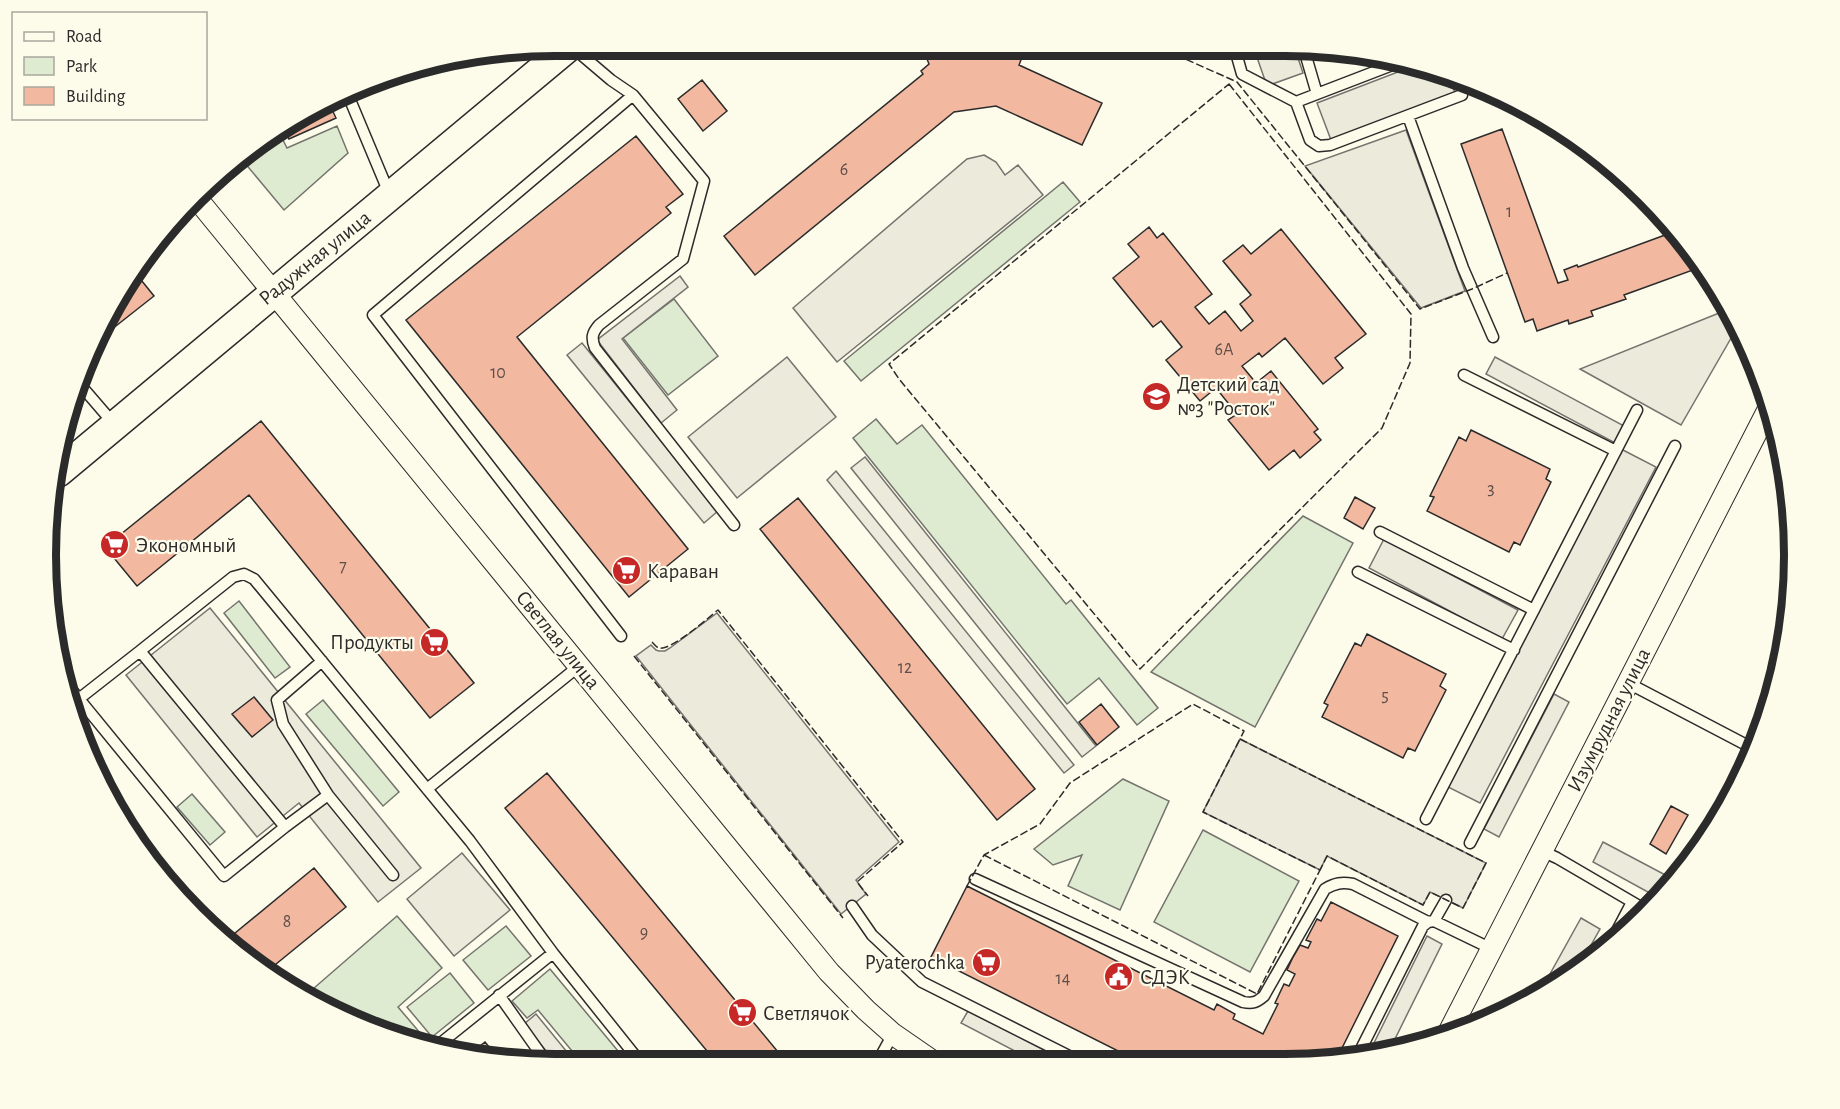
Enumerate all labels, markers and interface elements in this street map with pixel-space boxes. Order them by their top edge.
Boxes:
legend [12,12,207,120]
text: Road [66,28,102,46]
text: Park [66,58,98,76]
text: Building [66,88,126,106]
house number: 6 [840,161,848,179]
house number: 1 [1506,203,1512,221]
street label: Радужная улица [255,206,375,309]
house number: 6А [1214,341,1234,359]
house number: 10 [490,364,506,382]
place label: Детский сад №3 "Росток" [1177,374,1280,419]
school or university icon: Детский сад №3 "Росток" [1140,380,1172,412]
house number: 3 [1487,480,1495,498]
supermarket icon: Экономный [99,529,131,561]
place label: Экономный [136,535,236,556]
supermarket icon: Караван [610,555,642,587]
house number: 7 [339,558,347,576]
place label: Караван [647,561,719,582]
street label: Светлая улица [512,587,604,694]
supermarket icon: Продукты [419,626,451,658]
place label: Продукты [330,632,414,653]
street label: Изумрудная улица [1564,644,1654,795]
house number: 12 [898,659,912,677]
house number: 5 [1381,687,1389,705]
house number: 8 [283,913,291,931]
house number: 9 [640,924,648,942]
supermarket icon: Pyaterochka [970,946,1002,978]
place label: Pyaterochka [865,952,965,973]
public building icon: СДЭК [1103,961,1135,993]
place label: СДЭК [1140,967,1190,988]
house number: 14 [1056,970,1071,988]
supermarket icon: Светлячок [726,997,758,1029]
place label: Светлячок [763,1003,850,1024]

